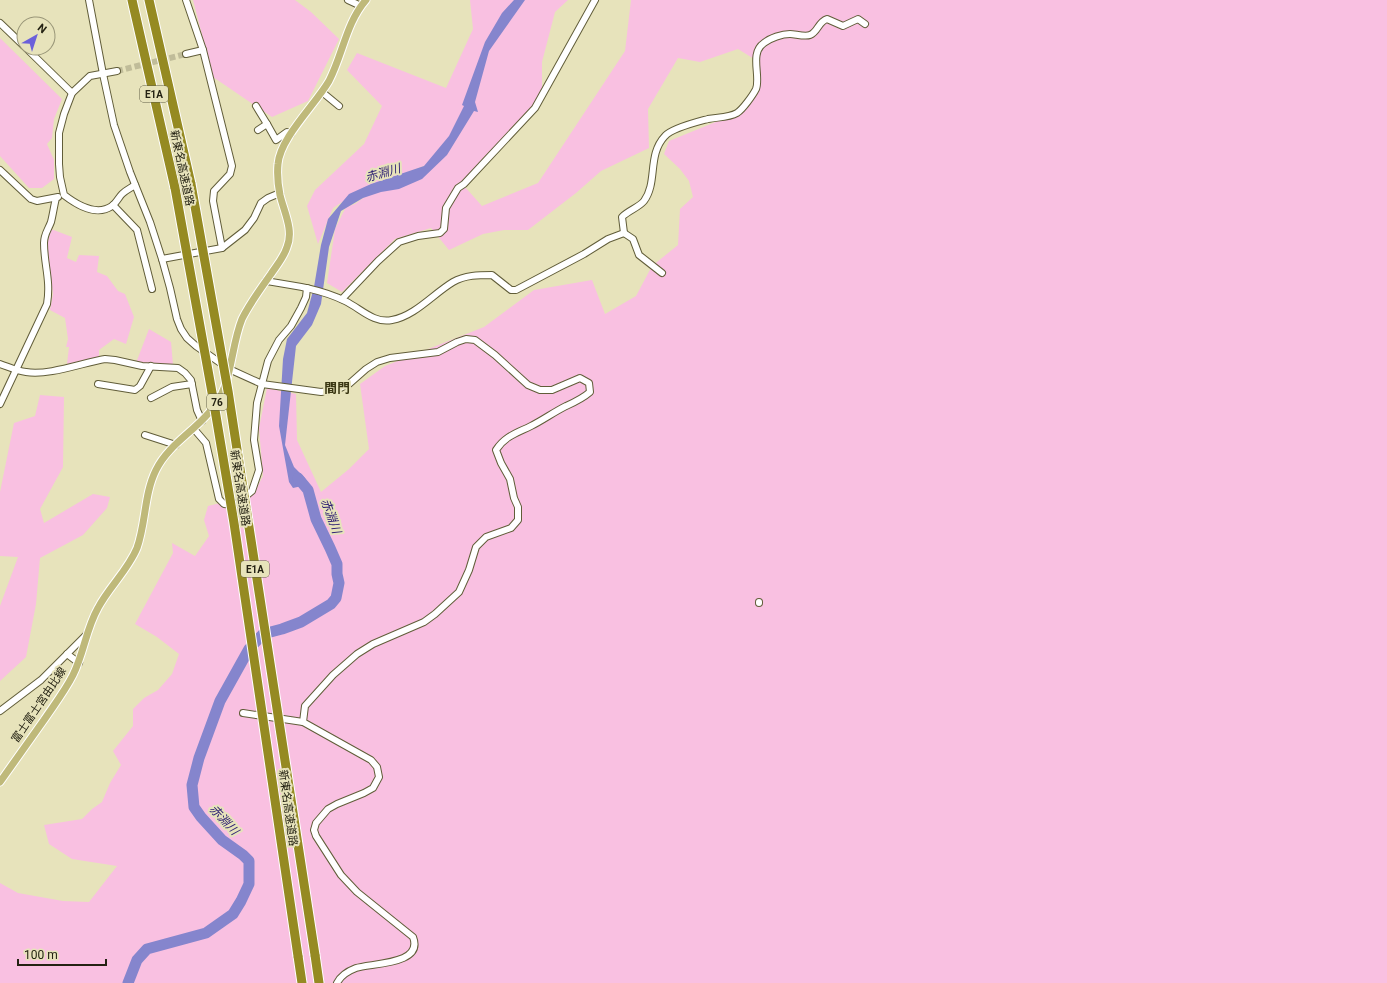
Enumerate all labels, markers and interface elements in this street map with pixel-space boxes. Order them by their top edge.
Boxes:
north arrow [16,16,56,56]
text: N [35,21,49,36]
road number: E1A [140,86,168,102]
street label: 新東名高速道路 [168,129,196,207]
water label: 赤淵川 [364,161,404,185]
district label: 間門 [324,381,350,396]
road number: 76 [207,394,227,410]
street label: 新東名高速道路 [228,449,252,527]
water label: 赤淵川 [318,497,344,537]
road number: E1A [241,561,269,577]
street label: 富士富士宮由比線 [9,665,69,745]
street label: 新東名高速道路 [276,769,300,847]
water label: 赤淵川 [207,802,243,839]
scale bar [18,941,106,967]
text: 100 m [24,948,58,962]

